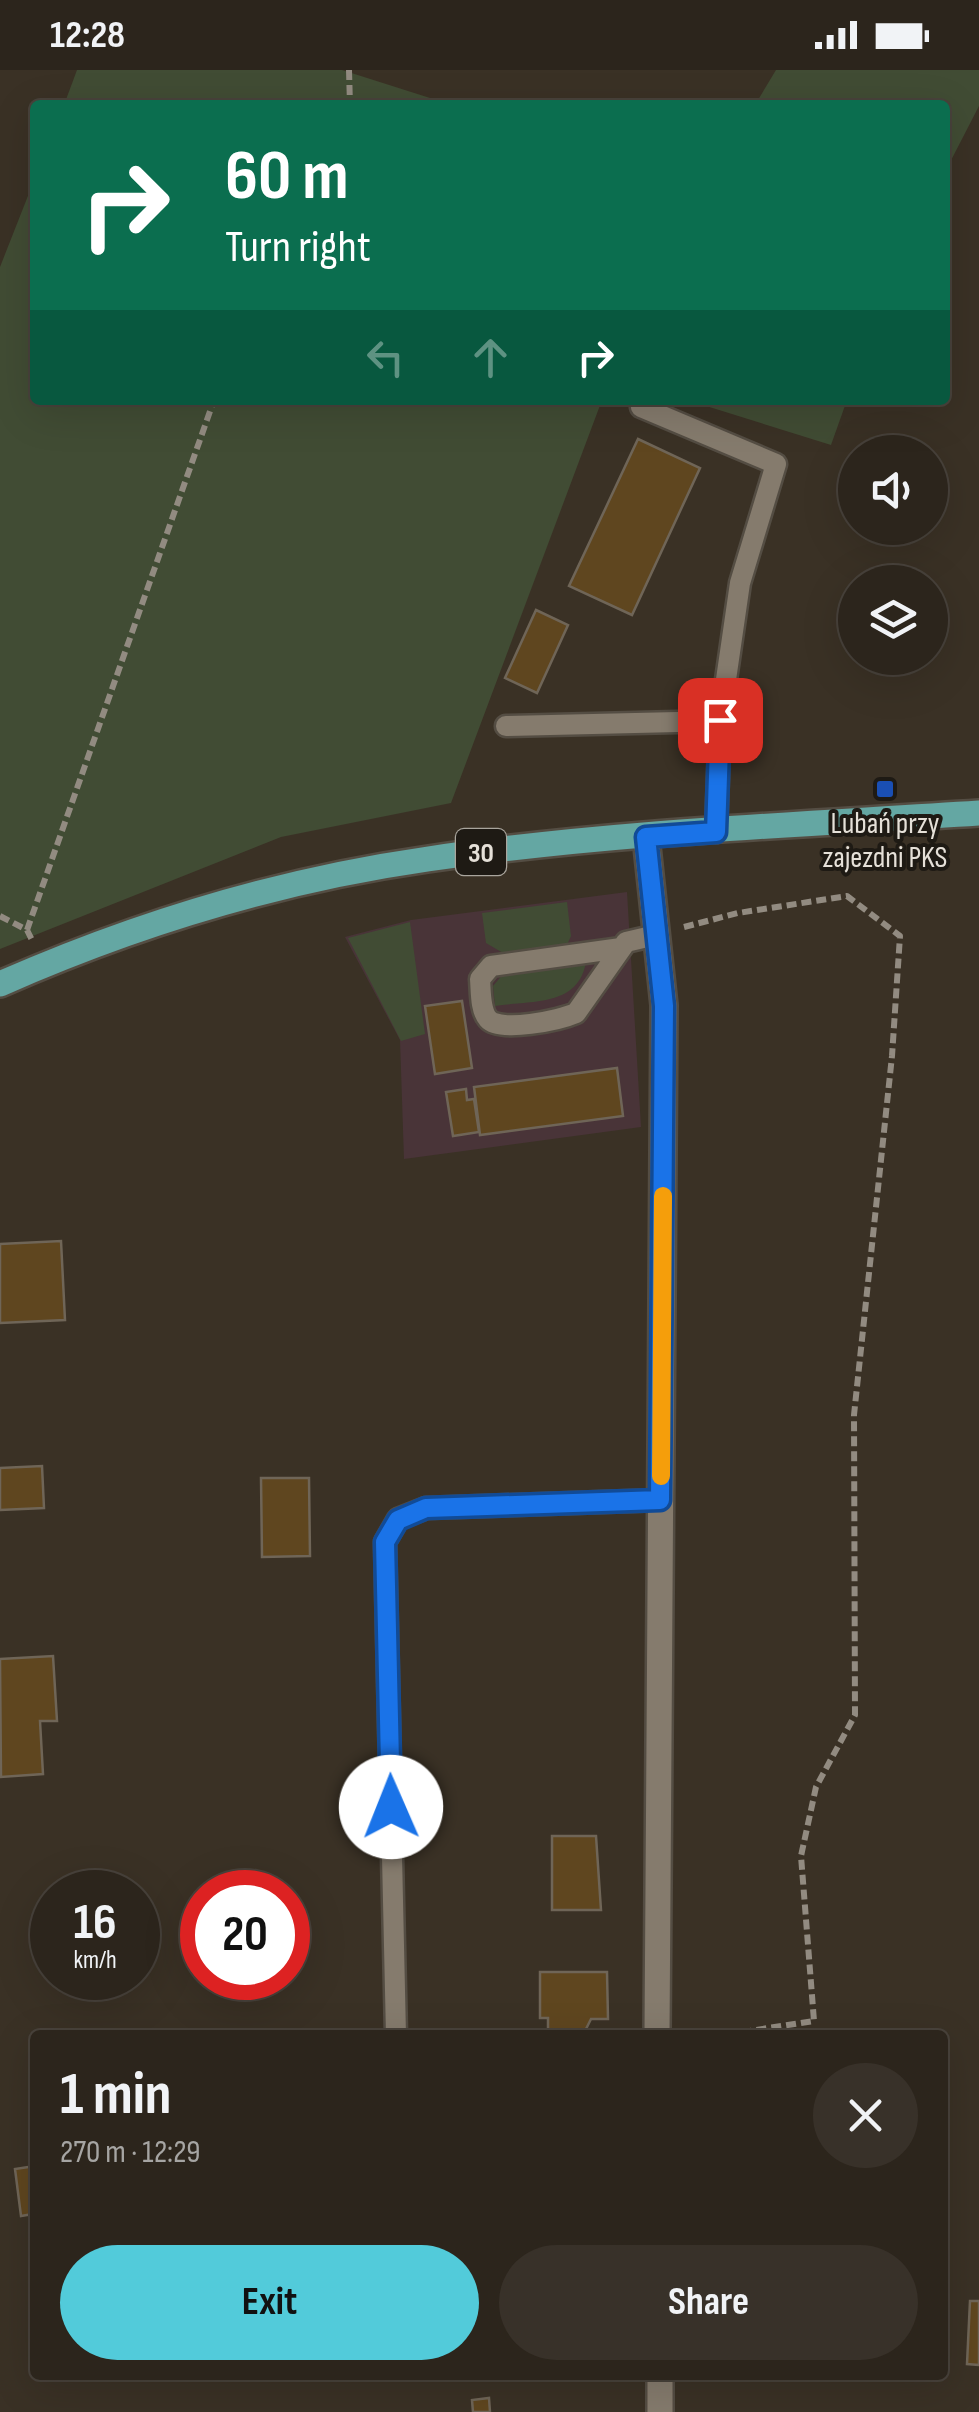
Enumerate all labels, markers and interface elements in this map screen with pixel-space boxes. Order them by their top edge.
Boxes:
text: 12:28 [50,13,125,58]
text: 60 m [225,135,349,219]
icon: right [60,140,190,270]
text: Turn right [225,220,371,275]
icon: left [358,330,413,385]
icon: ahead [463,330,518,385]
icon: right [568,330,623,385]
map controls [838,435,948,675]
button: sound [838,435,948,545]
button: layers [838,565,948,675]
pin [678,678,763,763]
icon: arrive [693,693,748,748]
marker: Lubań przy zajezdni PKS [874,778,896,800]
place label: Lubań przy zajezdni PKS [823,806,947,876]
road number: 30 [456,829,506,875]
position arrow [339,1755,443,1859]
speed limit sign: 20 [180,1870,310,2000]
text: 16 [73,1893,117,1953]
text: km/h [73,1945,117,1976]
text: 1 min [60,2059,172,2131]
button: close [813,2063,918,2168]
text: 270 m · 12:29 [60,2133,201,2172]
button: Exit [60,2245,479,2360]
button: Share [499,2245,918,2360]

